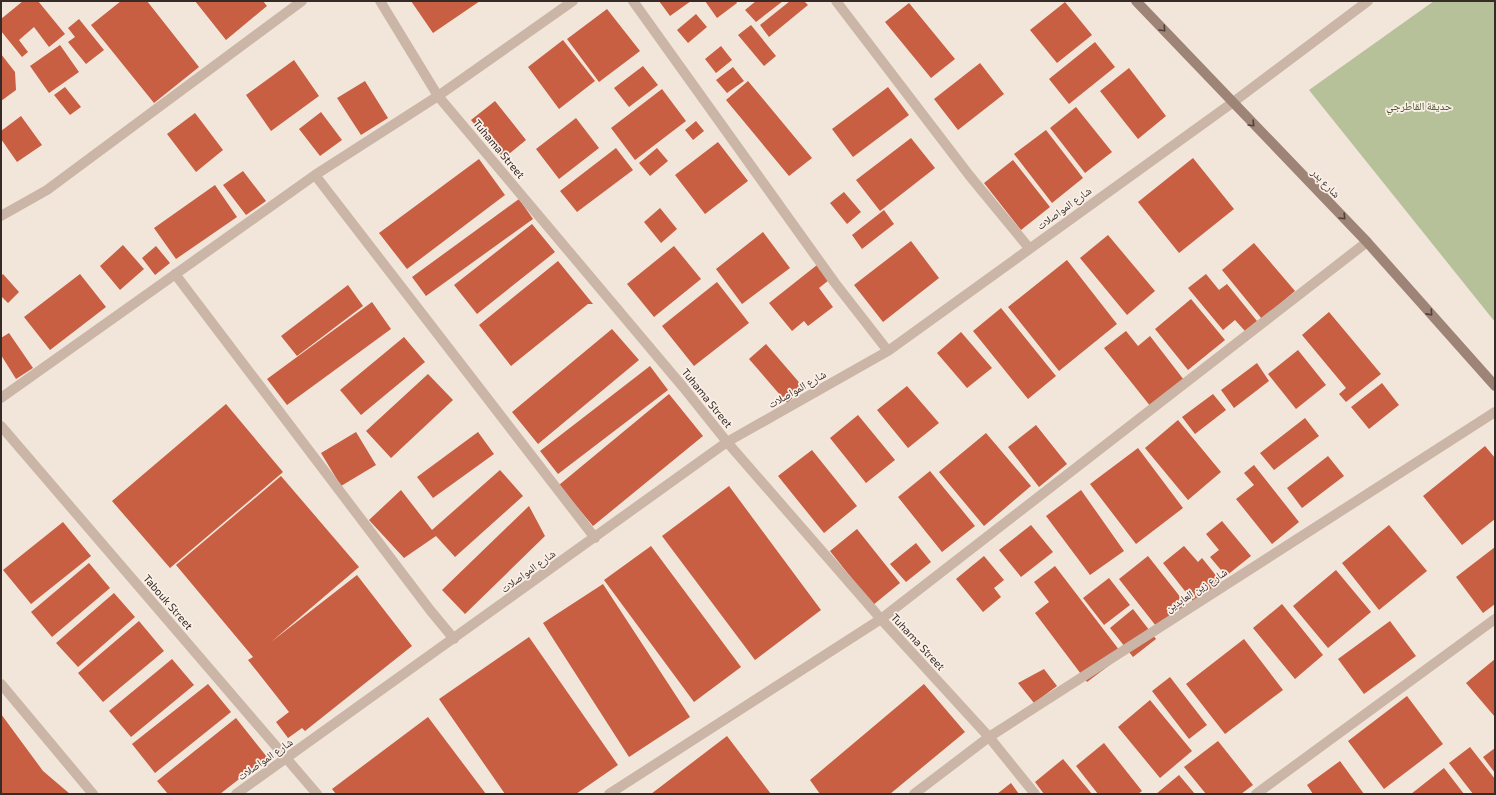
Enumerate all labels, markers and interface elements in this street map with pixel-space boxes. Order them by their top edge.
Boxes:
one-way arrow [1158,25,1165,32]
park label: حديقة القاطرجي [1386,99,1452,115]
street label: Tuhama Street [471,117,528,181]
one-way arrow [1247,119,1255,127]
street label: شارع بدر [1308,165,1343,201]
street label: شارع المواصلات [1034,183,1094,233]
one-way arrow [1338,212,1345,220]
one-way arrow [1425,309,1432,316]
street label: Tuhama Street [679,365,735,430]
street label: شارع المواصلات [766,367,828,411]
street label: شارع المواصلات [498,546,558,596]
street label: شارع زين العابدين [1162,565,1230,615]
street label: Tabouk Street [141,571,196,632]
street label: Tuhama Street [889,611,948,673]
street label: شارع المواصلات [235,735,295,783]

